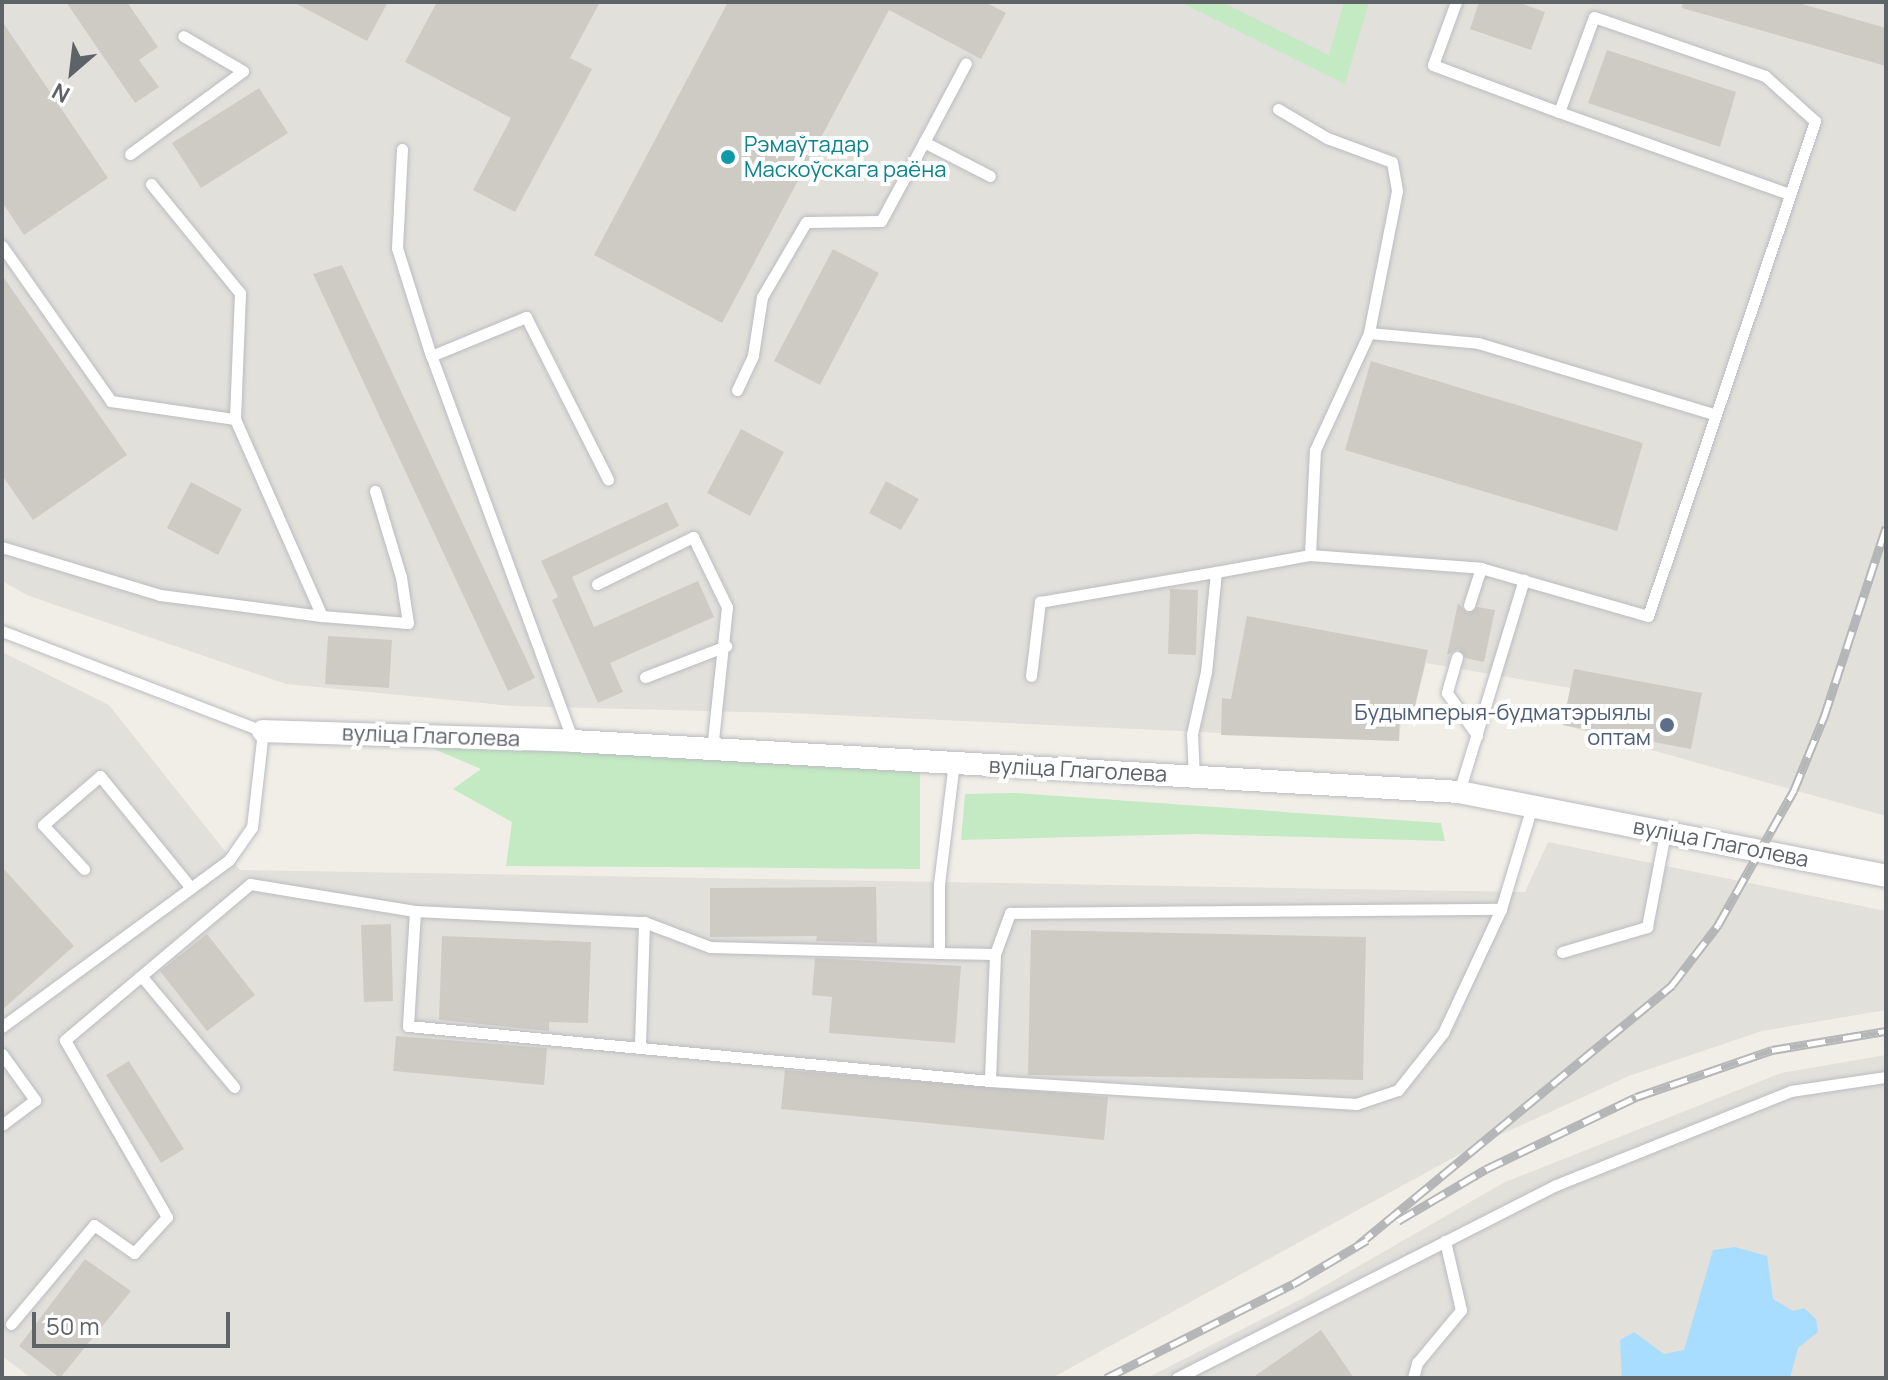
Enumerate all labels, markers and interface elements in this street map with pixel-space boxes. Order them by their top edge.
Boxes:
north arrow [32,32,112,112]
text: N [47,76,75,110]
place label: Рэмаўтадар Маскоўскага раёна [744,131,946,182]
marker: Рэмаўтадар Маскоўскага раёна [719,148,737,166]
place label: Будымперыя-будматэрыялы оптам [1354,699,1651,750]
marker: Будымперыя-будматэрыялы оптам [1658,716,1676,734]
street label: вуліца Глаголева [341,720,521,752]
street label: вуліца Глаголева [988,752,1168,788]
street label: вуліца Глаголева [1631,813,1811,873]
scale bar [36,1296,234,1346]
text: 50 m [46,1309,100,1342]

